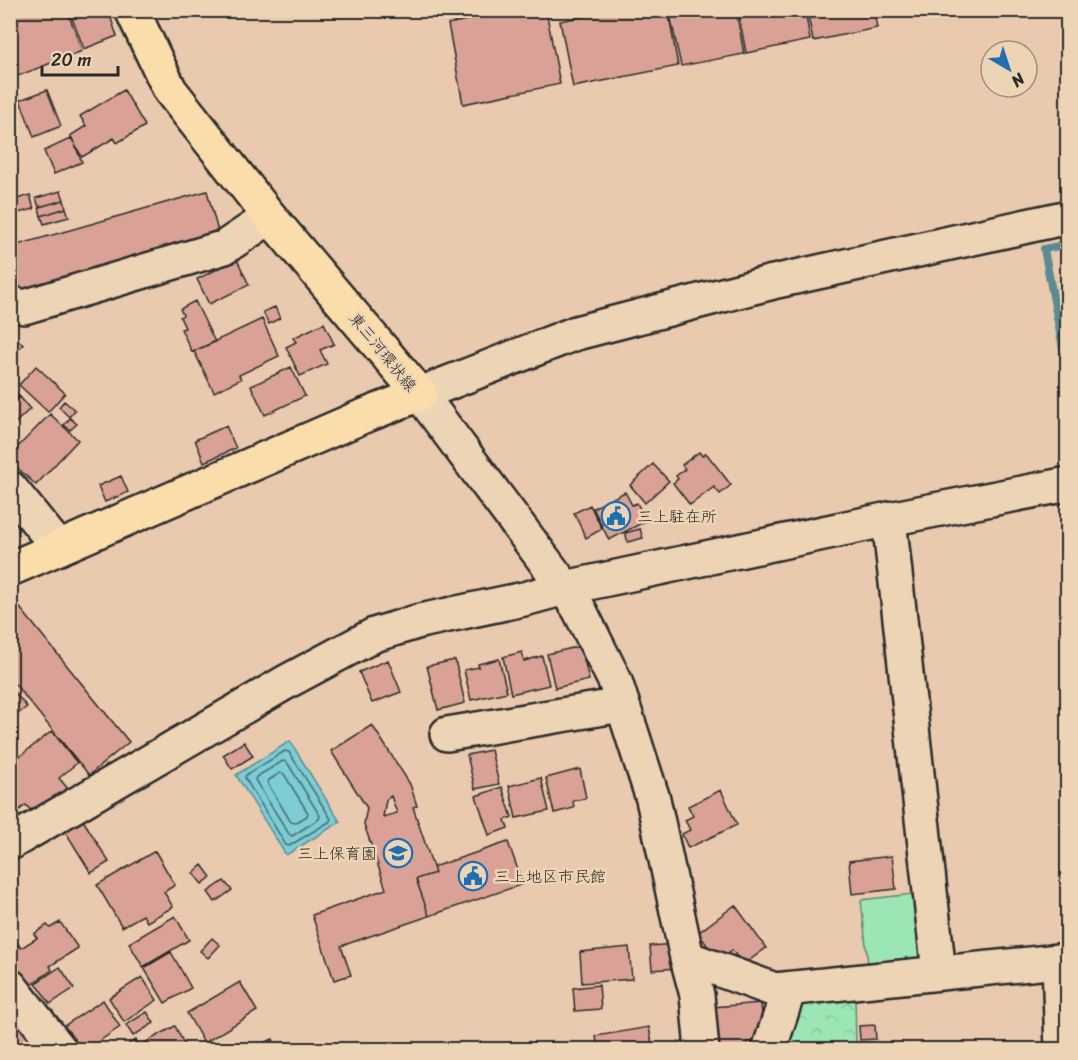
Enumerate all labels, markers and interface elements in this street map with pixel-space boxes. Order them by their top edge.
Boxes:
scale bar [42,39,118,77]
north arrow [979,39,1039,99]
text: 20 m [51,44,91,76]
text: N [1004,65,1032,96]
street label: 東三河環状線 [342,306,424,398]
public building icon: 三上駐在所 [600,500,632,532]
place label: 三上駐在所 [637,502,717,531]
school or university icon: 三上保育園 [382,837,414,869]
place label: 三上保育園 [297,839,377,868]
public building icon: 三上地区市民館 [457,860,489,892]
place label: 三上地区市民館 [494,862,606,891]

